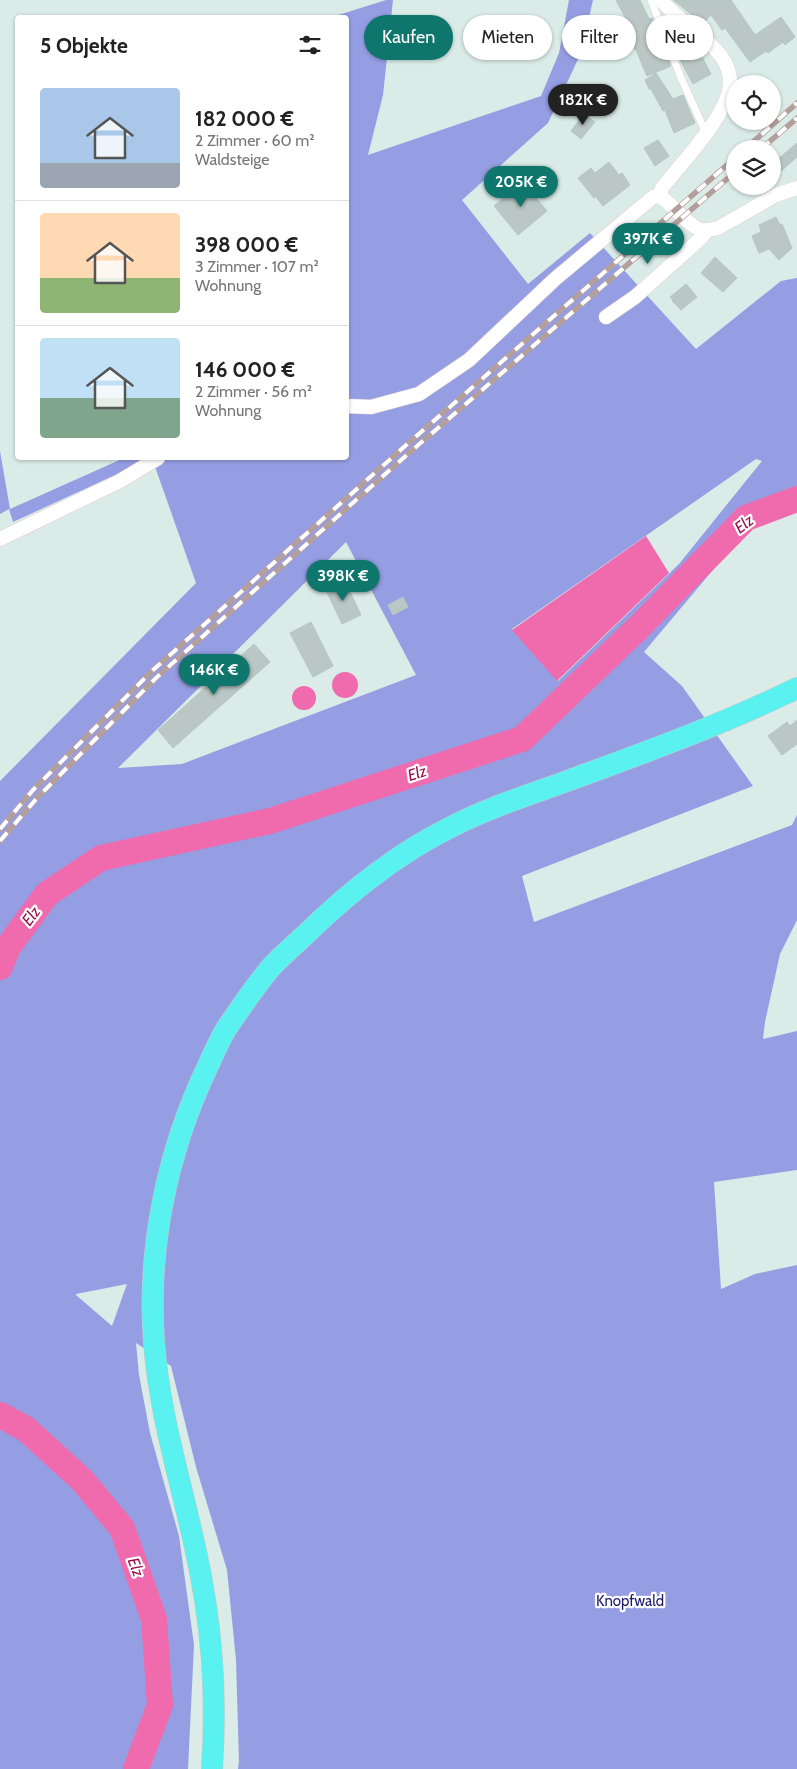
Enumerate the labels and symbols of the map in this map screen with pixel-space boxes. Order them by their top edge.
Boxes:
pin: 182K € [542,84,624,126]
pin: 205K € [480,166,562,208]
pin: 397K € [607,222,689,265]
water label: Elz [731,510,758,537]
pin: 398K € [302,560,384,602]
pin: 146K € [173,654,255,696]
water label: Elz [405,761,430,785]
water label: Elz [18,902,45,929]
water label: Elz [124,1555,149,1580]
park label: Knopfwald [596,1592,664,1610]

